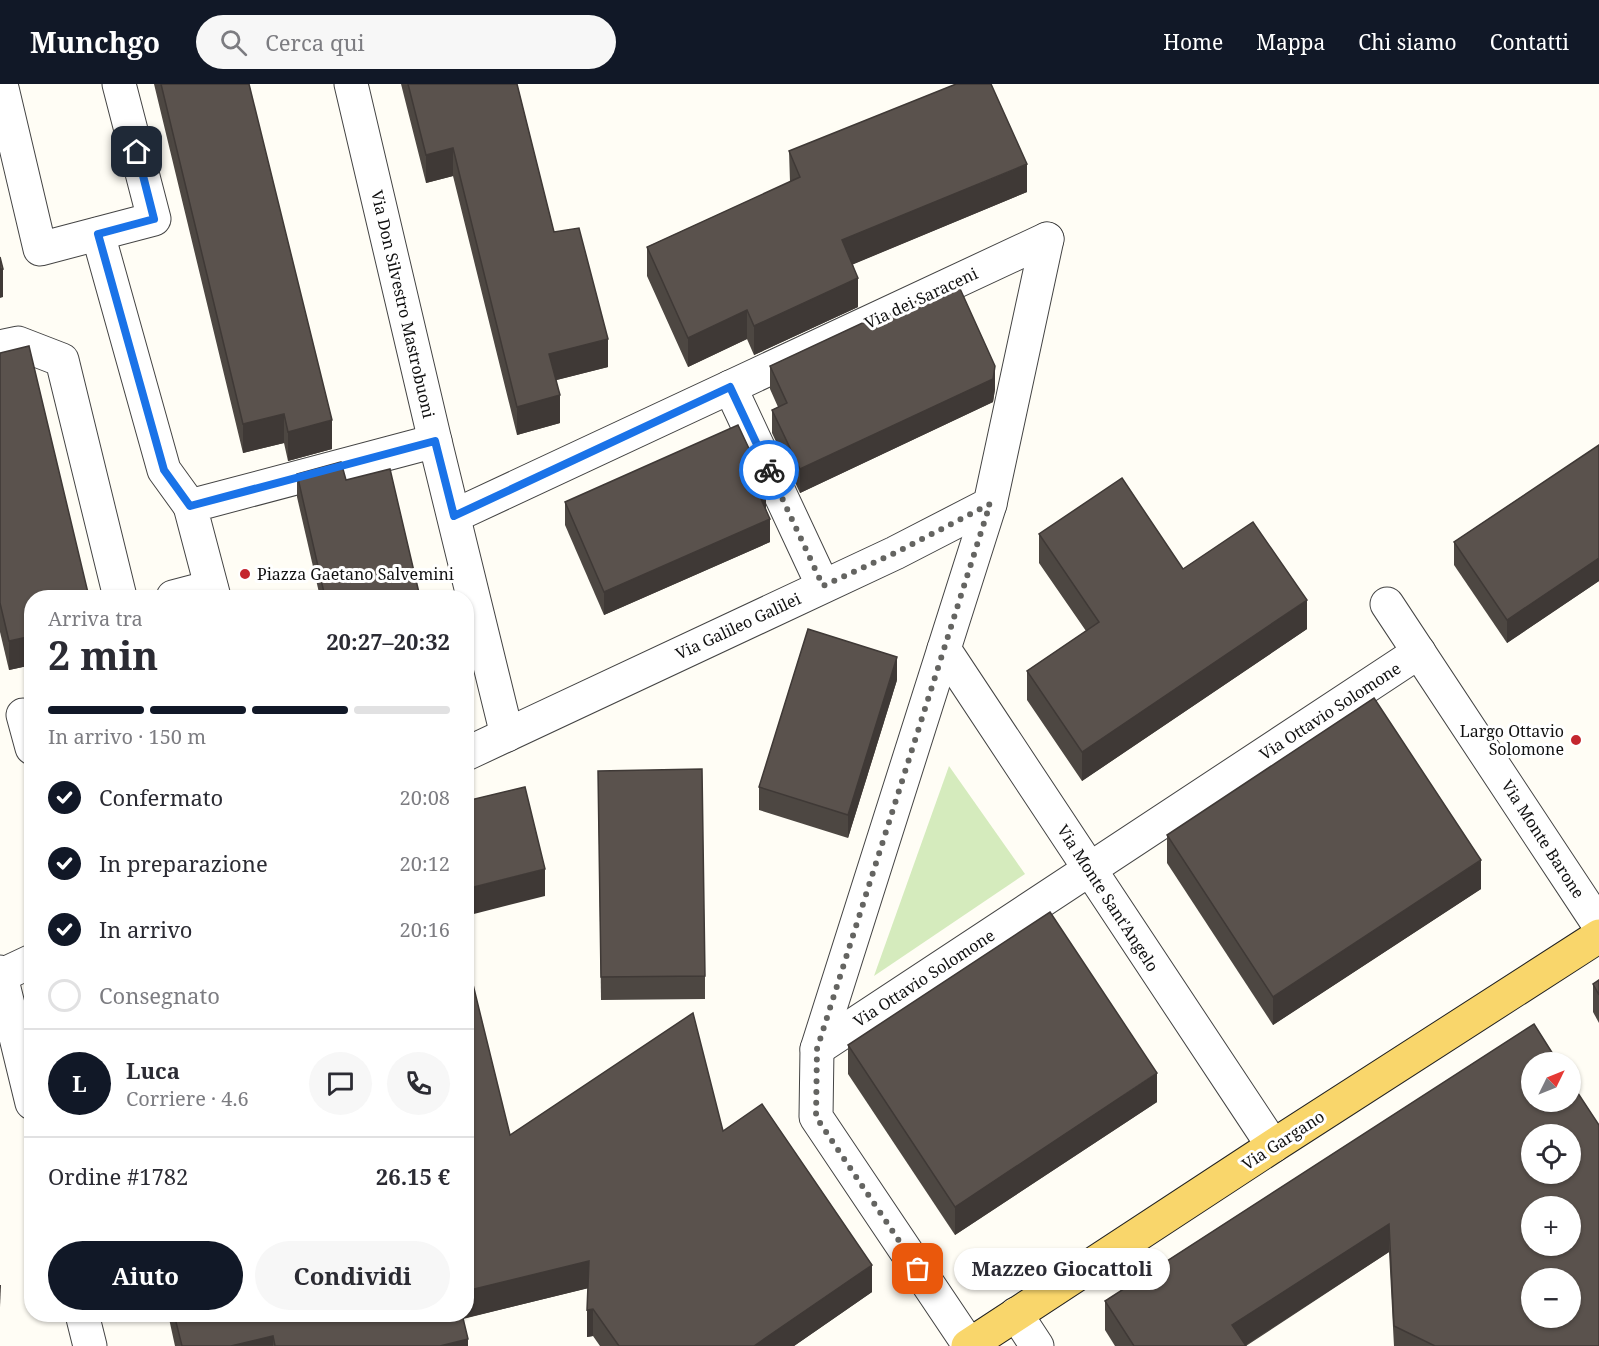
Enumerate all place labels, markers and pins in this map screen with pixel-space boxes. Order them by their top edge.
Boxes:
pin [111,126,162,177]
place label: Piazza Gaetano Salvemini [257,563,454,585]
marker: Piazza Gaetano Salvemini [238,567,252,581]
place label: Largo Ottavio Solomone [1460,720,1564,760]
marker: Largo Ottavio Solomone [1569,733,1583,747]
pin [892,1243,943,1294]
callout: Mazzeo Giocattoli [954,1248,1170,1290]

